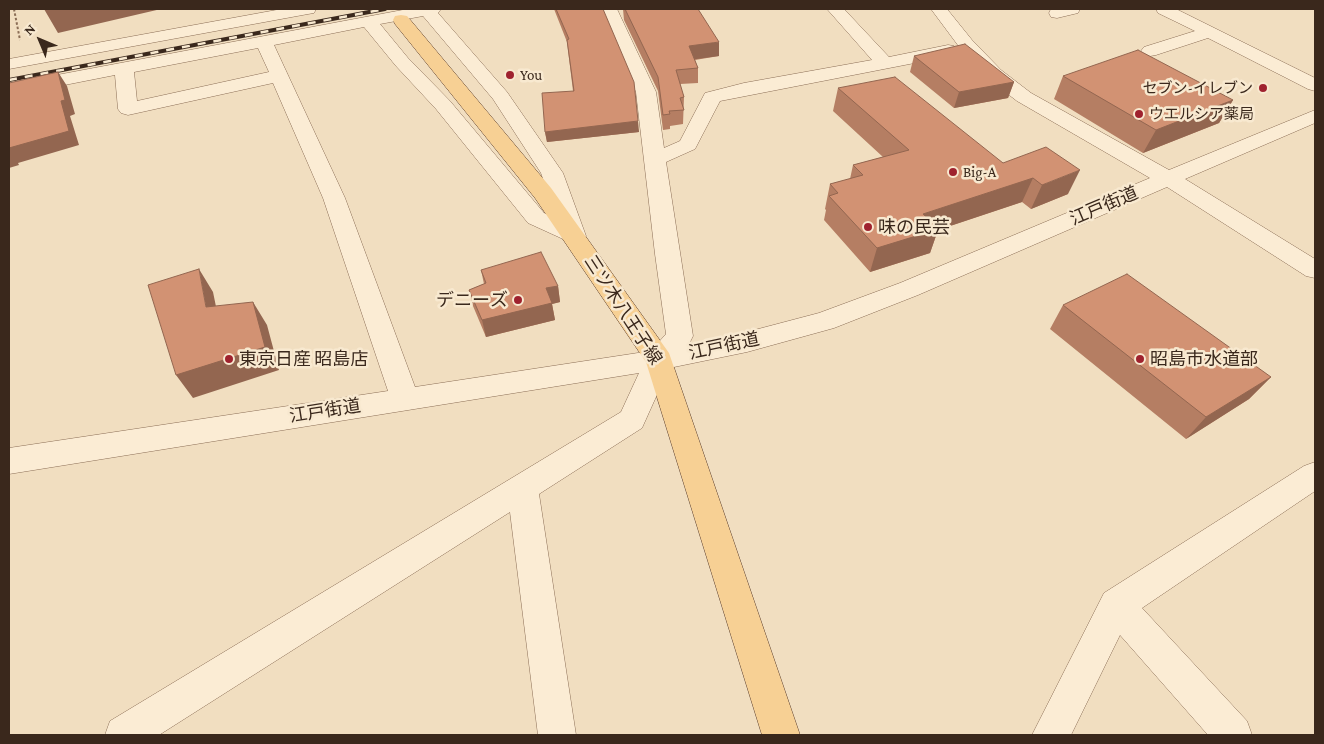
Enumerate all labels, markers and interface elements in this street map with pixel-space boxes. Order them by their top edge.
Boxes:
north arrow [15,15,65,65]
text: N [20,20,38,38]
place label: You [520,66,542,84]
marker: You [504,69,516,81]
place label: セブン-イレブン [1143,79,1253,97]
marker: セブン-イレブン [1257,82,1269,94]
place label: ウエルシア薬局 [1149,105,1254,123]
marker: ウエルシア薬局 [1133,108,1145,120]
place label: Big-A [963,163,996,181]
marker: Big-A [947,166,959,178]
street label: 江戸街道 [1067,182,1141,230]
place label: 味の民芸 [878,216,950,238]
marker: 味の民芸 [862,221,874,233]
street label: 三ツ木八王子線 [580,251,666,369]
place label: デニーズ [436,289,508,311]
marker: デニーズ [512,294,524,306]
street label: 江戸街道 [687,328,761,364]
place label: 東京日産 昭島店 [239,348,368,370]
place label: 昭島市水道部 [1150,348,1258,370]
marker: 東京日産 昭島店 [223,353,235,365]
marker: 昭島市水道部 [1134,353,1146,365]
street label: 江戸街道 [288,395,362,427]

